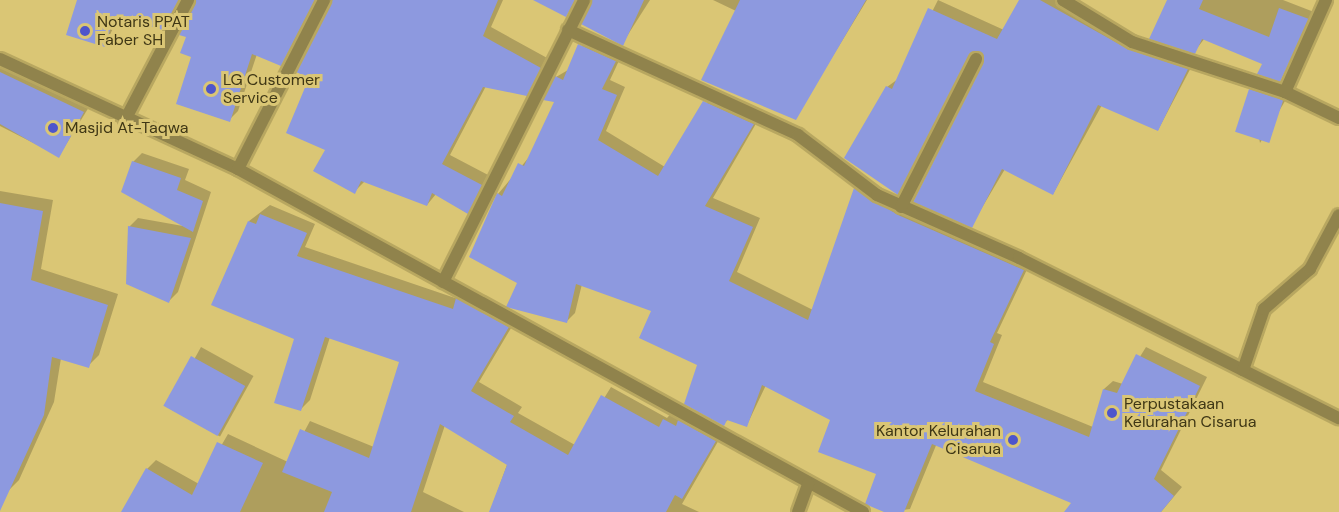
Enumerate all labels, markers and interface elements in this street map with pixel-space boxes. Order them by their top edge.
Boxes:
place label: Notaris PPAT Faber SH [97,12,190,50]
marker: Notaris PPAT Faber SH [78,24,92,38]
place label: LG Customer Service [223,70,320,108]
marker: LG Customer Service [204,82,218,96]
place label: Masjid At-Taqwa [65,118,188,138]
marker: Masjid At-Taqwa [46,121,60,135]
place label: Perpustakaan Kelurahan Cisarua [1124,394,1256,432]
marker: Perpustakaan Kelurahan Cisarua [1105,406,1119,420]
place label: Kantor Kelurahan Cisarua [876,421,1001,459]
marker: Kantor Kelurahan Cisarua [1006,433,1020,447]

